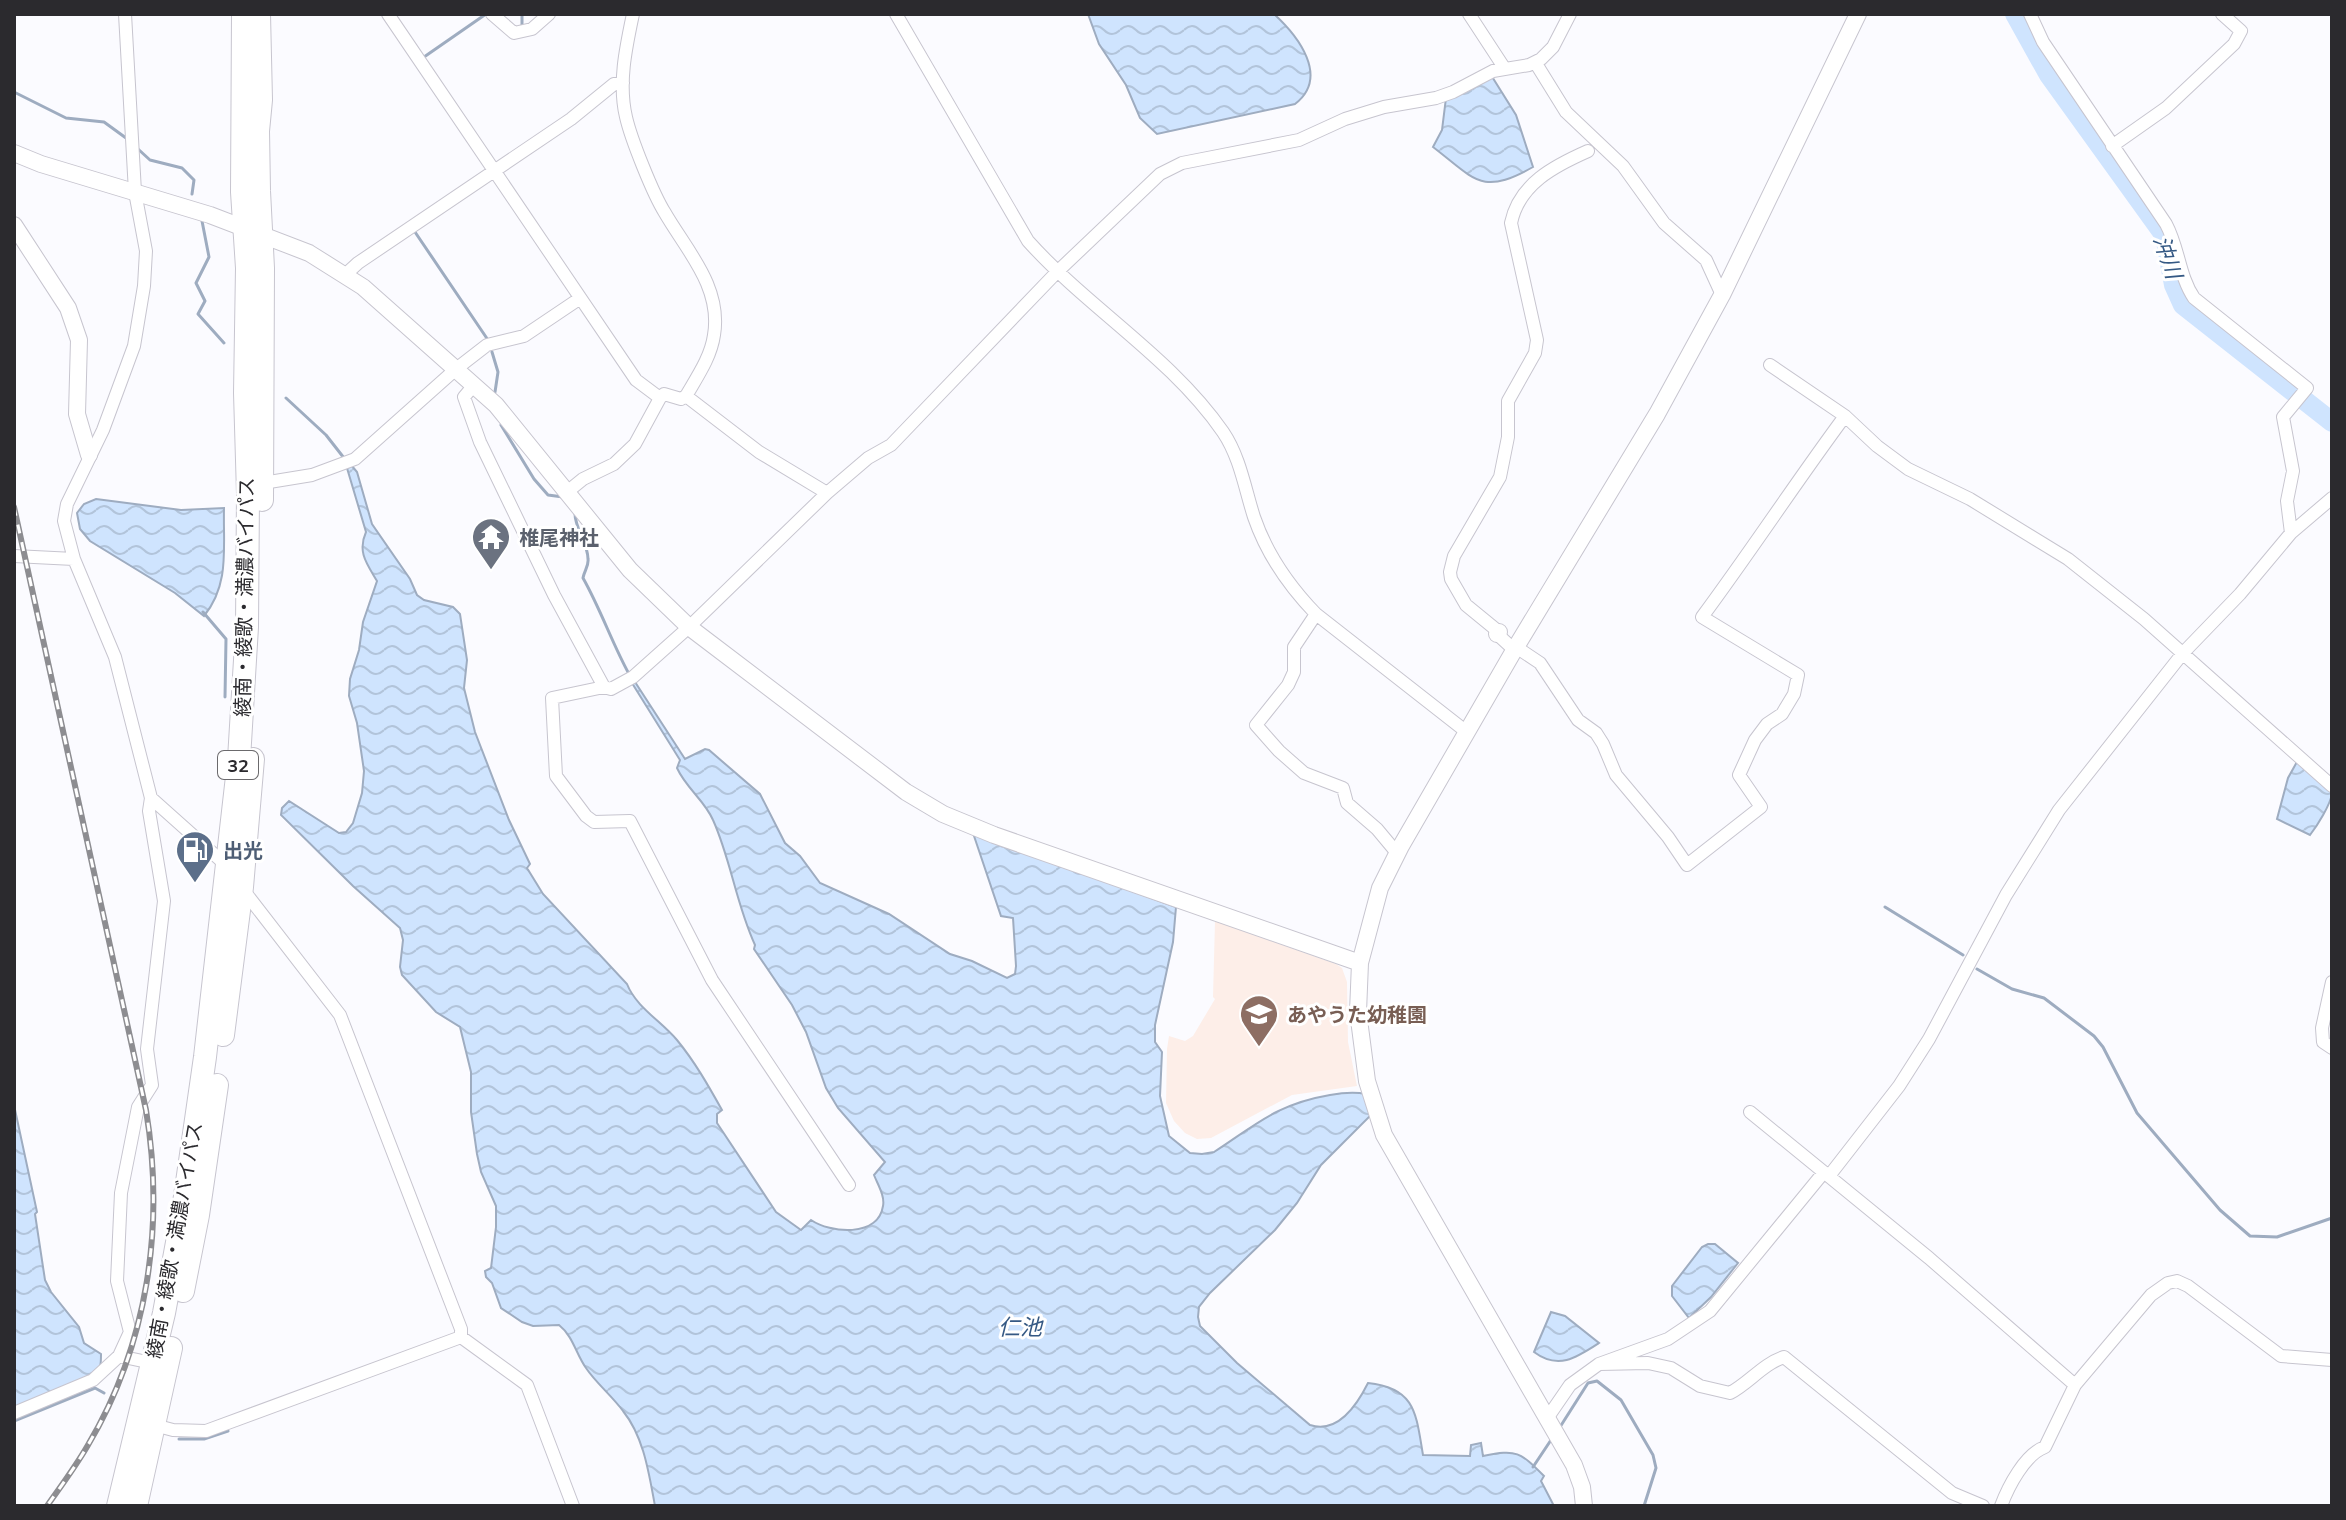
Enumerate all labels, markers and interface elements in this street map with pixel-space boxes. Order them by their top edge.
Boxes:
water label: 沖川 [2148,232,2189,284]
street label: 綾南・綾歌・満濃バイパス [229,477,259,717]
temple icon: 椎尾神社 [470,516,512,571]
place label: 椎尾神社 [519,525,599,550]
road number: 32 [218,751,258,779]
fuel station icon: 出光 [174,829,216,884]
place label: 出光 [223,838,263,863]
school or university icon: あやうた幼稚園 [1238,993,1280,1048]
place label: あやうた幼稚園 [1287,1002,1427,1027]
street label: 綾南・綾歌・満濃バイパス [141,1120,207,1360]
water label: 仁池 [998,1313,1044,1341]

